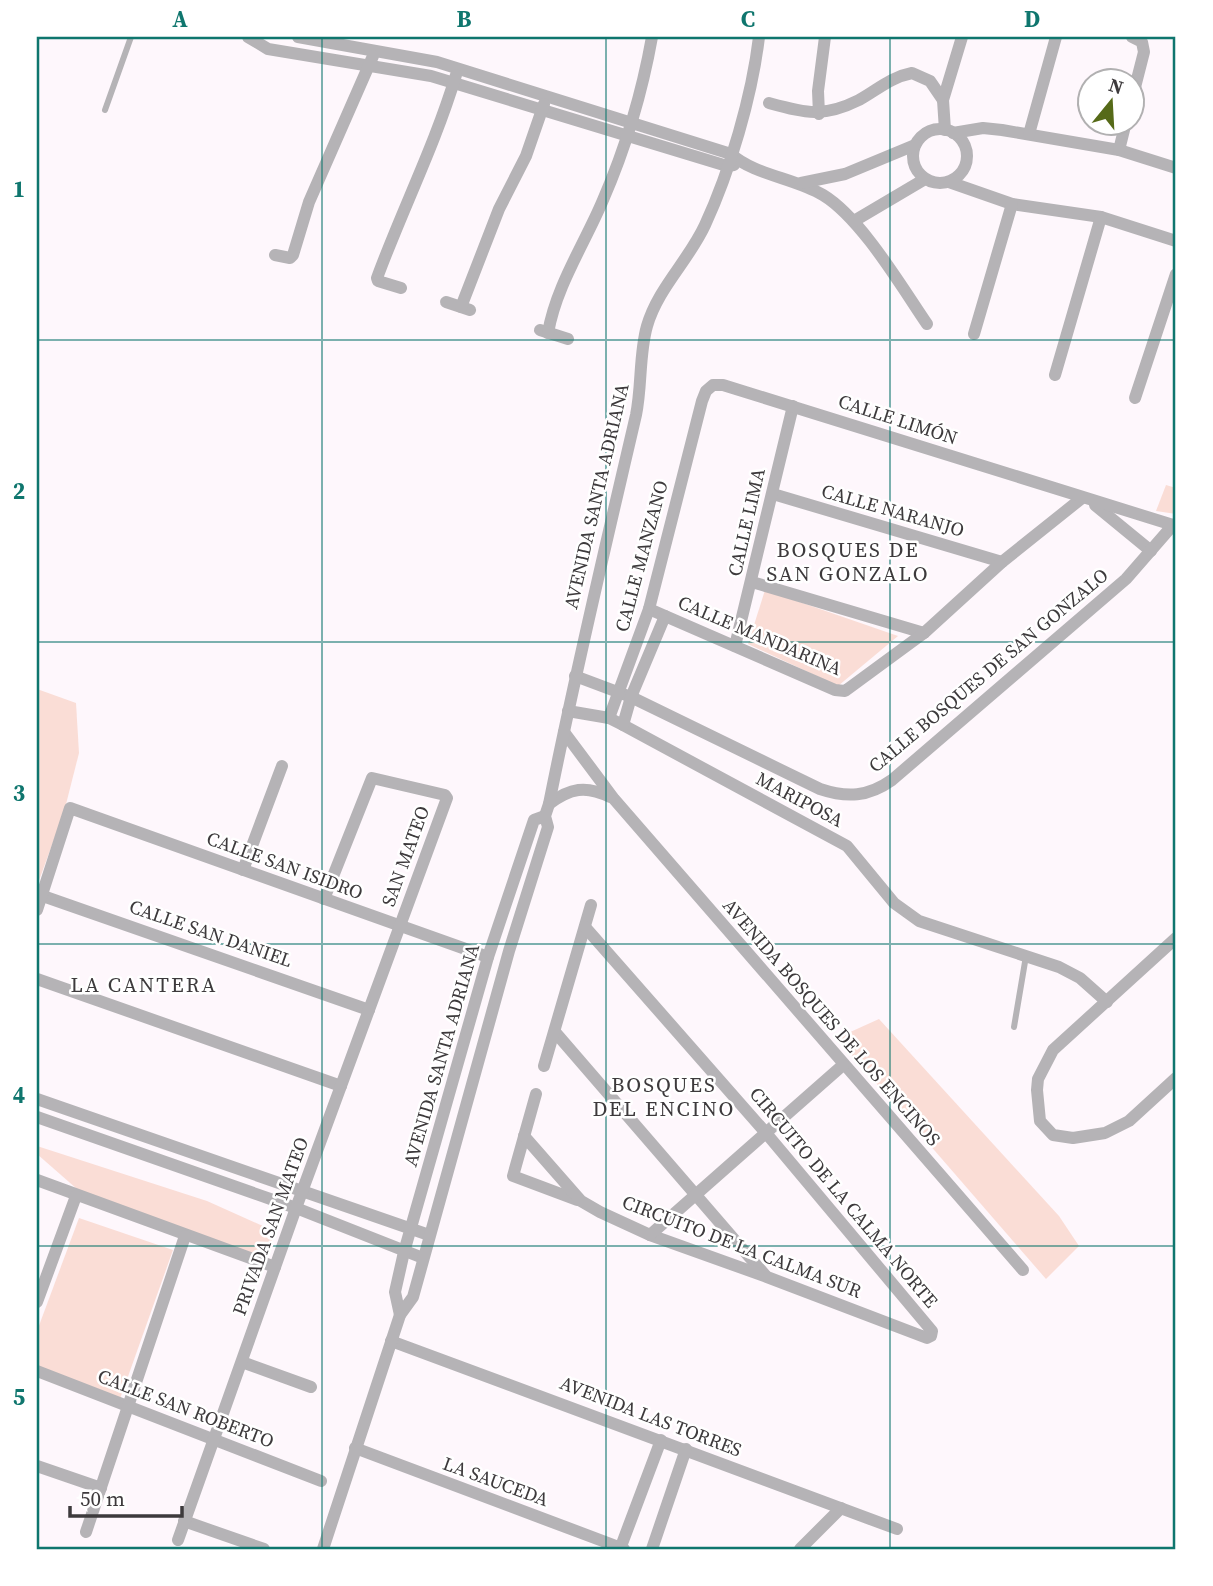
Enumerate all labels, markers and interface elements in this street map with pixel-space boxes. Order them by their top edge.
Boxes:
text: A [172,3,188,35]
text: B [457,3,472,35]
text: C [741,3,755,35]
text: D [1024,3,1040,35]
north arrow [1076,66,1146,136]
text: N [1106,71,1127,100]
text: 1 [13,173,25,205]
street label: AVENIDA SANTA ADRIANA [557,380,635,611]
street label: CALLE LIMÓN [835,387,961,451]
street label: CALLE LIMA [721,465,771,579]
text: 2 [13,475,25,507]
street label: CALLE MANZANO [608,477,674,635]
street label: CALLE NARANJO [819,477,967,543]
district label: BOSQUES DE SAN GONZALO [766,535,930,588]
street label: CALLE BOSQUES DE SAN GONZALO [863,562,1113,778]
street label: CALLE MANDARINA [674,589,846,681]
street label: MARIPOSA [752,765,849,833]
text: 3 [13,777,25,809]
street label: SAN MATEO [375,802,435,910]
street label: CALLE SAN ISIDRO [203,825,367,905]
street label: CALLE SAN DANIEL [126,893,296,973]
street label: AVENIDA BOSQUES DE LOS ENCINOS [717,893,947,1151]
street label: AVENIDA SANTA ADRIANA [397,940,485,1169]
district label: LA CANTERA [71,970,217,999]
district label: BOSQUES DEL ENCINO [593,1070,735,1123]
text: 4 [13,1079,25,1111]
street label: CIRCUITO DE LA CALMA NORTE [744,1081,944,1313]
street label: PRIVADA SAN MATEO [226,1133,314,1319]
street label: CIRCUITO DE LA CALMA SUR [619,1188,866,1304]
street label: CALLE SAN ROBERTO [94,1362,278,1454]
street label: AVENIDA LAS TORRES [556,1369,746,1463]
text: 5 [13,1381,25,1413]
street label: LA SAUCEDA [440,1450,553,1512]
scale bar [70,1474,182,1518]
text: 50 m [80,1484,125,1513]

